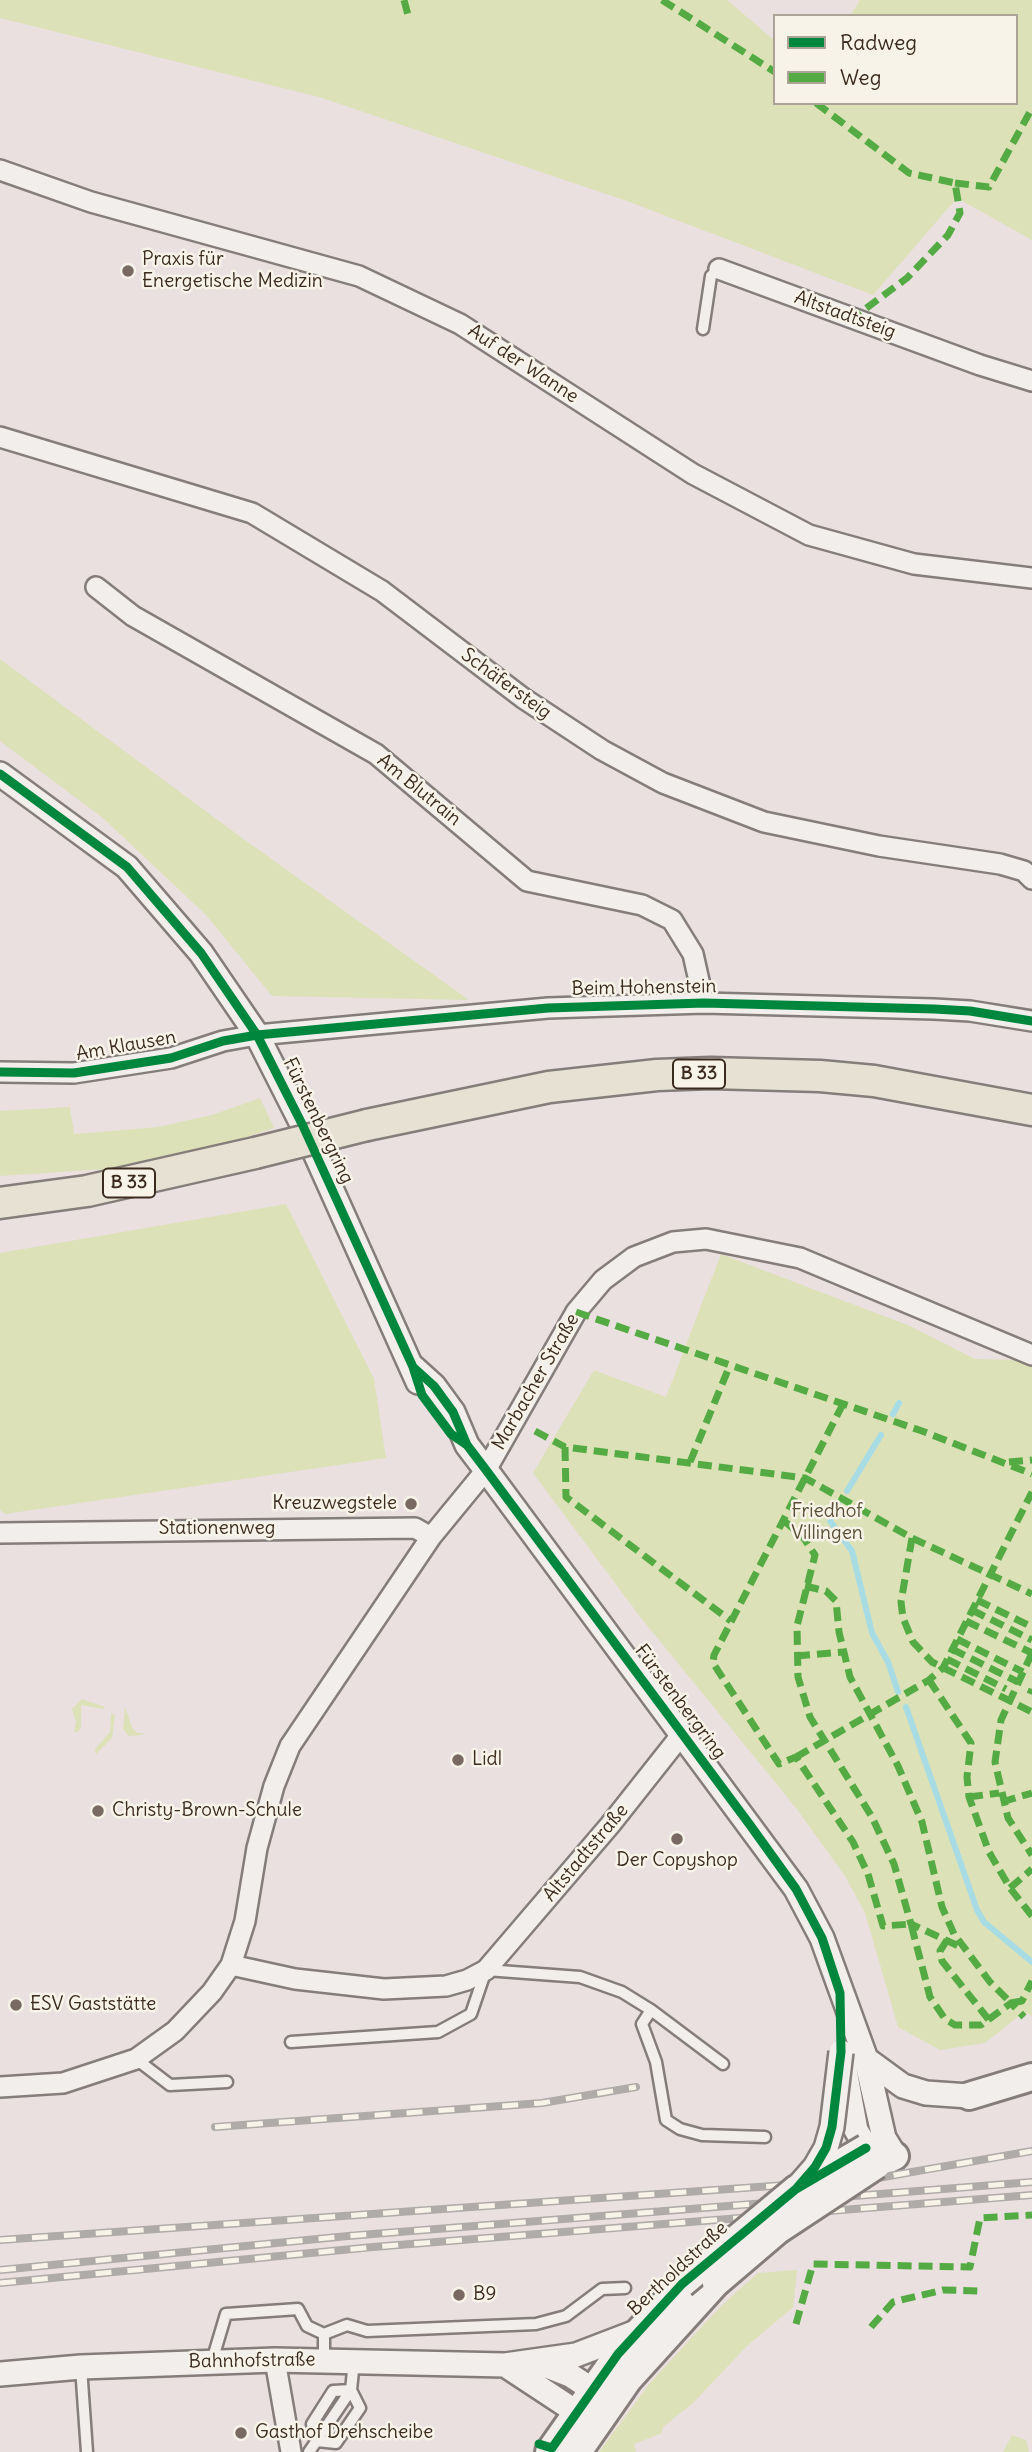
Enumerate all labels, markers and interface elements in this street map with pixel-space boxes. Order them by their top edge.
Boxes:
legend [773,14,1018,105]
text: Radweg [840,29,917,56]
text: Weg [840,64,881,91]
place label: Praxis für Energetische Medizin [142,249,323,293]
marker: Praxis für Energetische Medizin [120,263,136,279]
street label: Altstadtsteig [791,286,899,344]
street label: Auf der Wanne [463,320,583,408]
street label: Schäfersteig [457,644,555,724]
street label: Am Blutrain [372,749,466,831]
street label: Beim Hohenstein [571,975,717,1001]
street label: Am Klausen [74,1026,178,1066]
street label: Fürstenbergring [278,1054,358,1188]
road number: B 33 [673,1059,725,1088]
road number: B 33 [103,1168,155,1198]
street label: Marbacher Straße [488,1310,584,1454]
place label: Kreuzwegstele [272,1493,397,1515]
marker: Kreuzwegstele [403,1496,419,1512]
park label: Friedhof Villingen [791,1501,863,1545]
street label: Stationenweg [159,1518,275,1540]
street label: Fürstenbergring [630,1640,730,1764]
place label: Lidl [472,1749,502,1771]
marker: Lidl [450,1752,466,1768]
place label: Christy-Brown-Schule [112,1800,302,1822]
street label: Altstadtstraße [539,1800,633,1906]
marker: Christy-Brown-Schule [90,1803,106,1819]
marker: Der Copyshop [669,1831,685,1847]
place label: Der Copyshop [616,1850,738,1872]
place label: ESV Gaststätte [30,1994,156,2016]
marker: ESV Gaststätte [8,1997,24,2013]
street label: Bertholdstraße [623,2217,733,2321]
place label: B9 [473,2284,496,2306]
marker: B9 [451,2287,467,2303]
street label: Bahnhofstraße [188,2348,316,2374]
place label: Gasthof Drehscheibe [255,2422,433,2444]
marker: Gasthof Drehscheibe [233,2425,249,2441]

